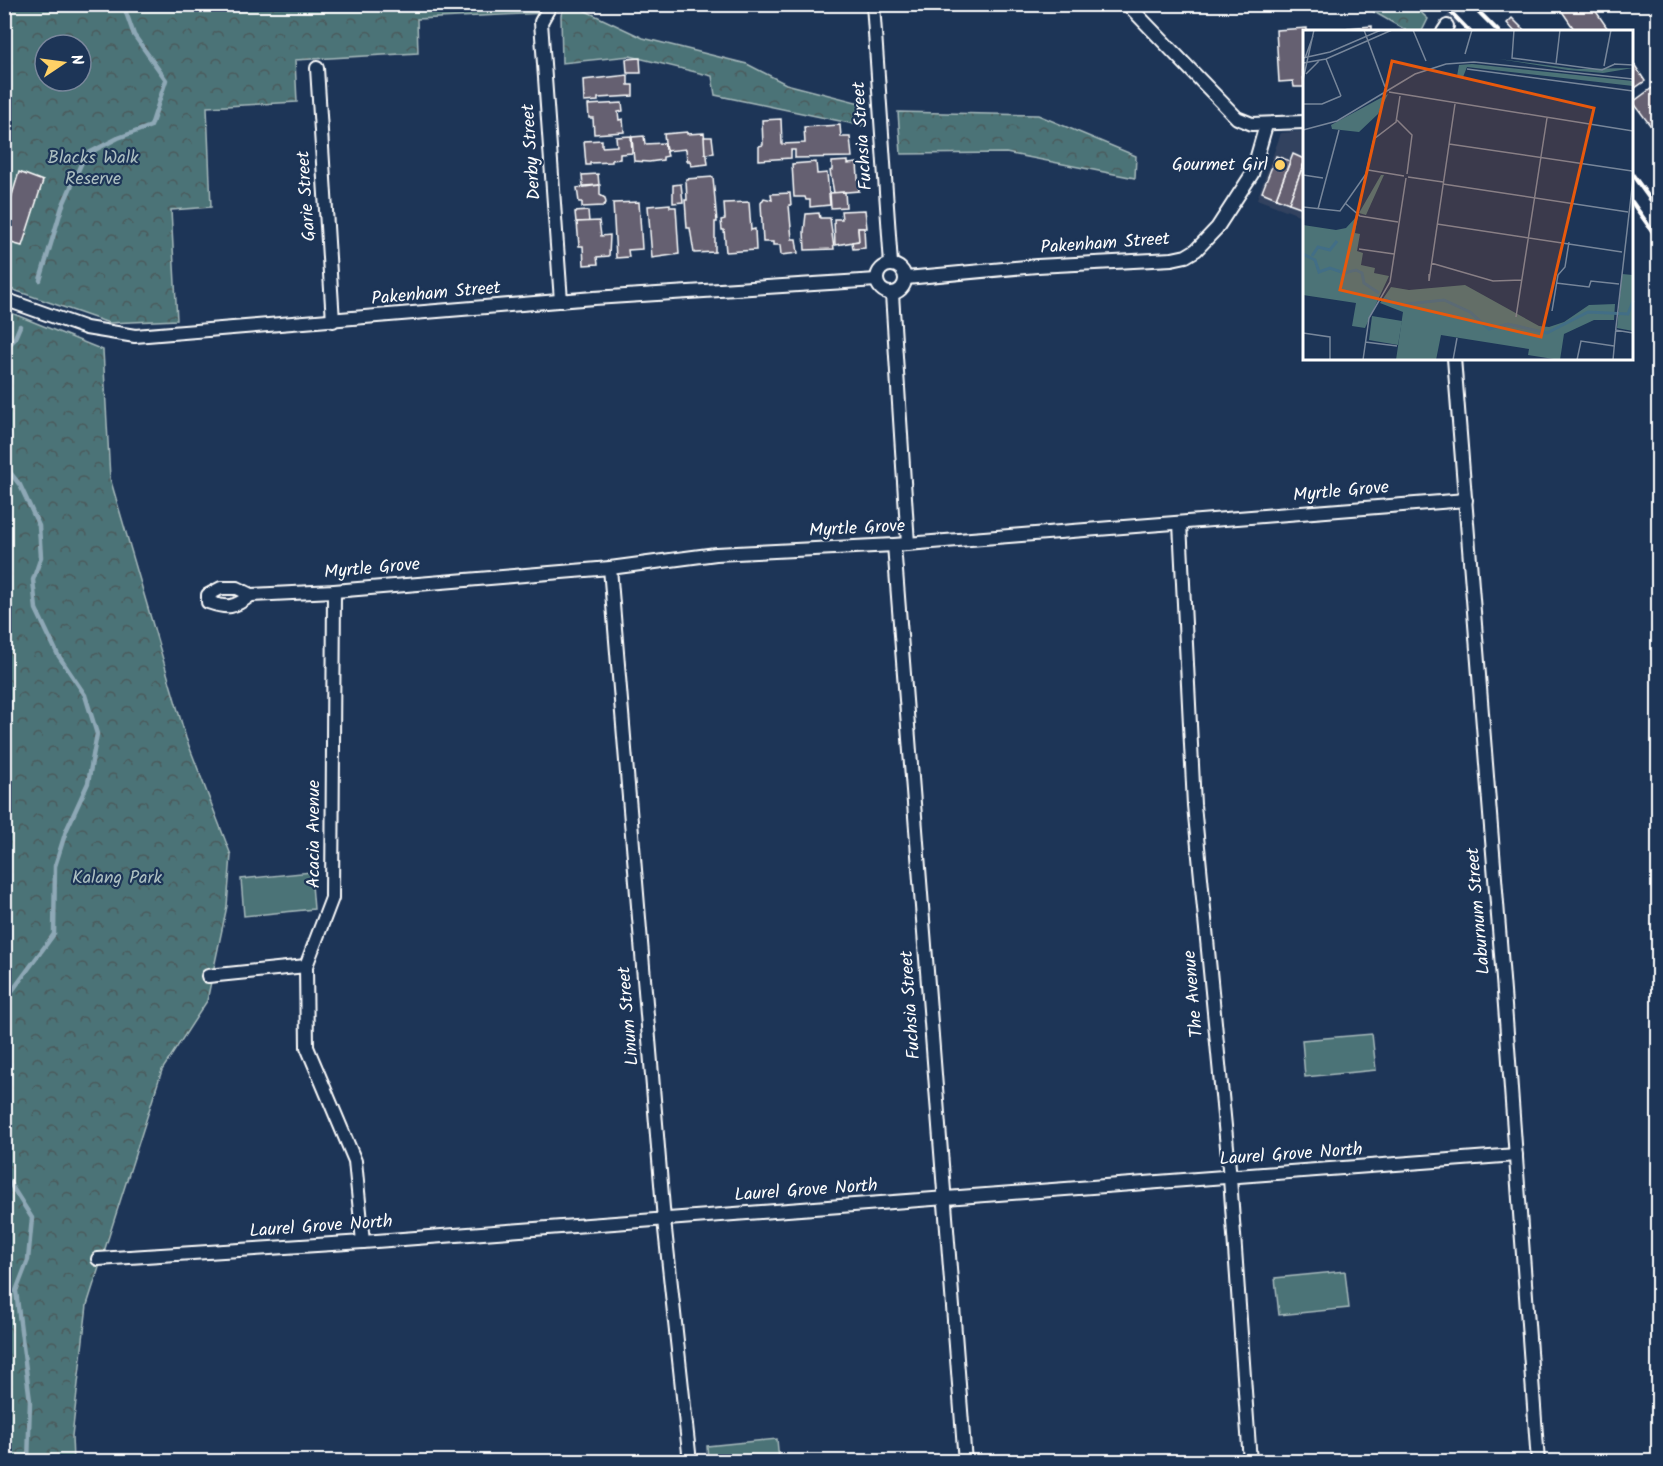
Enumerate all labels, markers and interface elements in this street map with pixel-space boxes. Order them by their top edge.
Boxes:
inset map [1303,30,1633,360]
north arrow [33,33,93,93]
text: N [63,52,89,68]
street label: Fuchsia Street [845,80,881,191]
street label: Derby Street [514,102,550,201]
park label: Blacks Walk Reserve [47,144,139,194]
street label: Garie Street [289,149,325,242]
place label: Gourmet Girl [1172,151,1269,180]
marker: Gourmet Girl [1273,158,1287,172]
street label: Pakenham Street [1039,225,1172,263]
street label: Pakenham Street [370,274,503,314]
street label: Myrtle Grove [1292,473,1390,511]
street label: Myrtle Grove [808,512,906,546]
street label: Myrtle Grove [323,550,421,588]
street label: Acacia Avenue [300,780,329,888]
street label: Laburnum Street [1459,845,1499,976]
park label: Kalang Park [72,864,163,893]
street label: Fuchsia Street [893,949,929,1060]
street label: The Avenue [1176,949,1212,1039]
street label: Linum Street [610,964,648,1067]
street label: Laurel Grove North [1218,1136,1364,1174]
street label: Laurel Grove North [733,1172,879,1210]
street label: Laurel Grove North [248,1208,394,1246]

